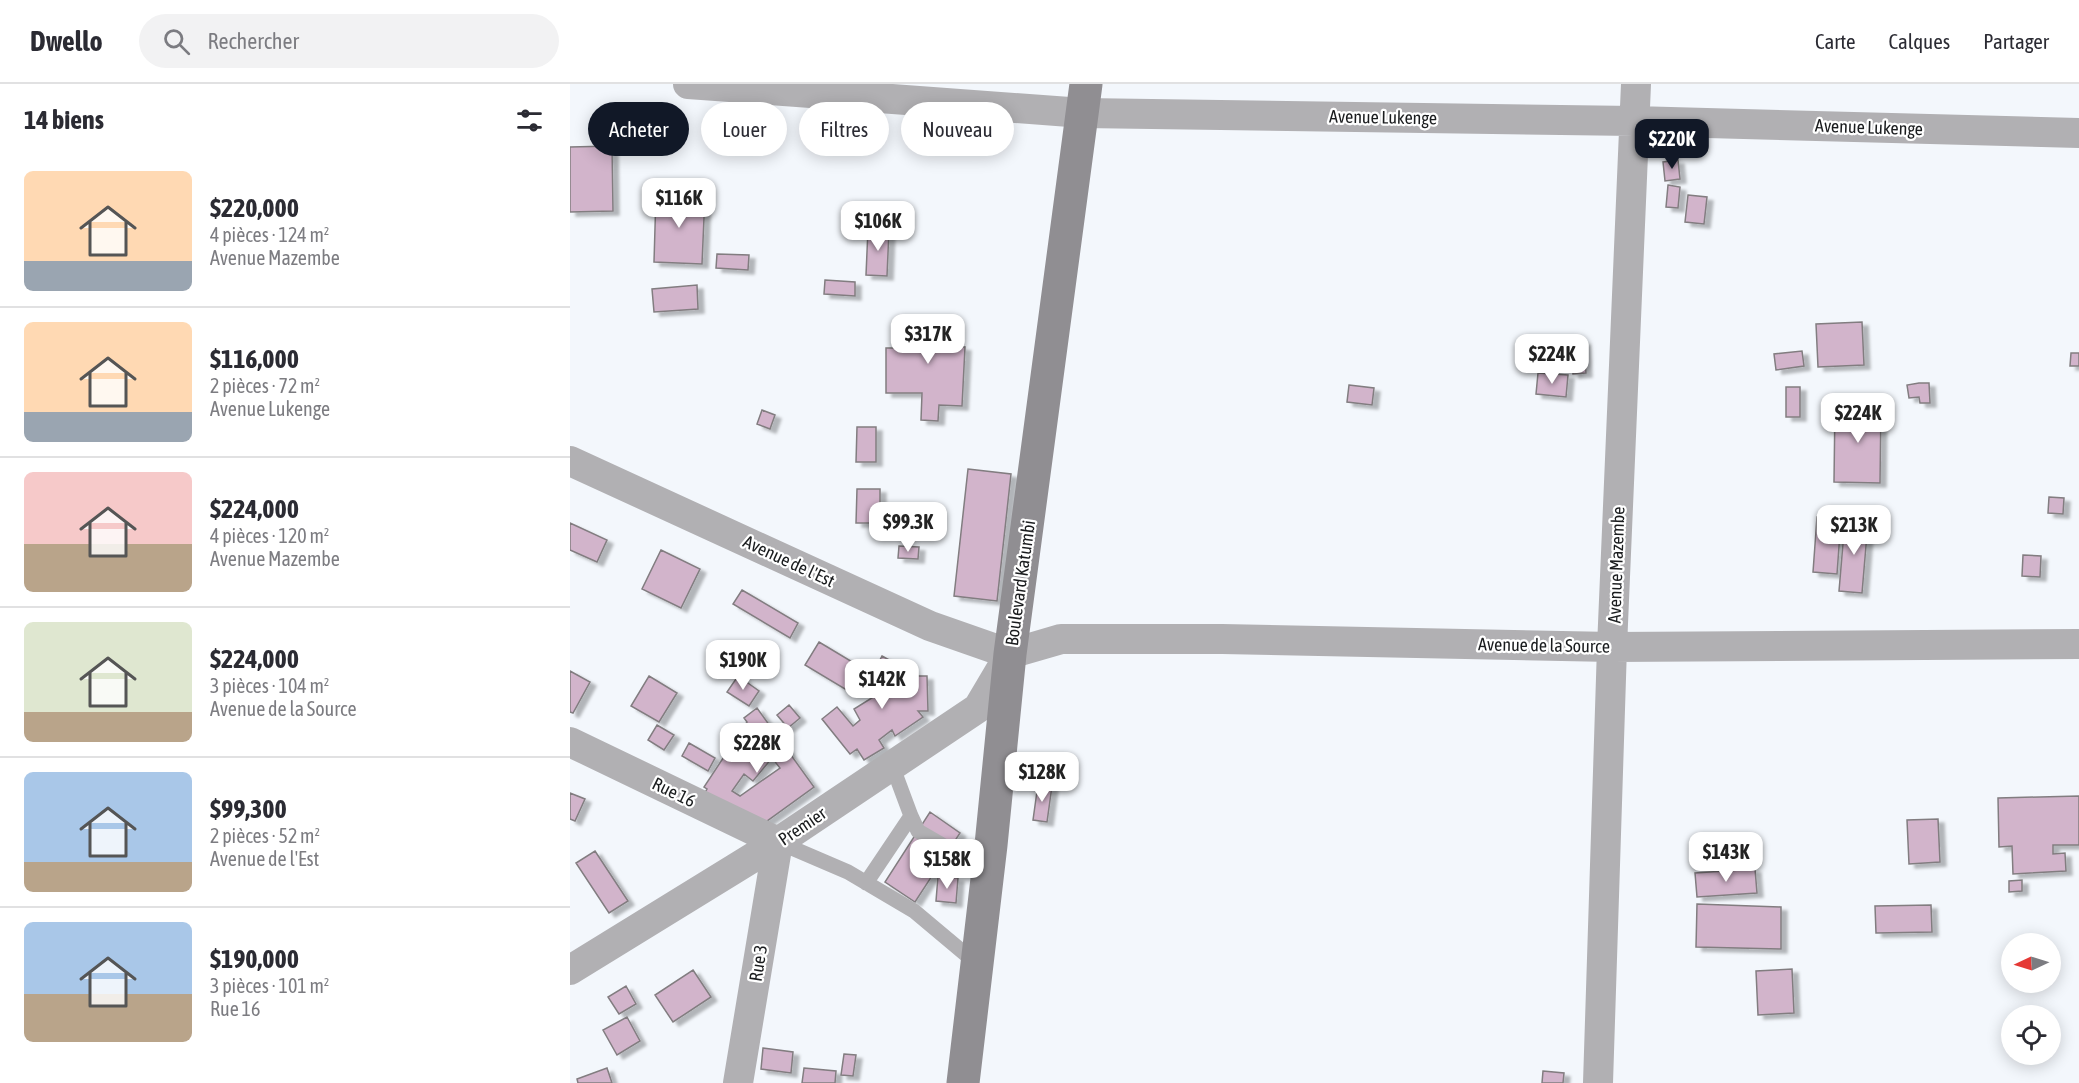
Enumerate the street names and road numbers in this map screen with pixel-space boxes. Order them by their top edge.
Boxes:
street label: Avenue Lukenge [1329,106,1437,128]
street label: Avenue Lukenge [1815,115,1923,139]
street label: Avenue Mazembe [1603,506,1629,624]
street label: Boulevard Katumbi [1001,519,1039,647]
street label: Avenue de l'Est [740,531,838,591]
street label: Avenue de la Source [1478,633,1610,657]
street label: Rue 16 [649,773,699,811]
street label: Premier [774,802,830,849]
street label: Rue 3 [745,943,771,983]

